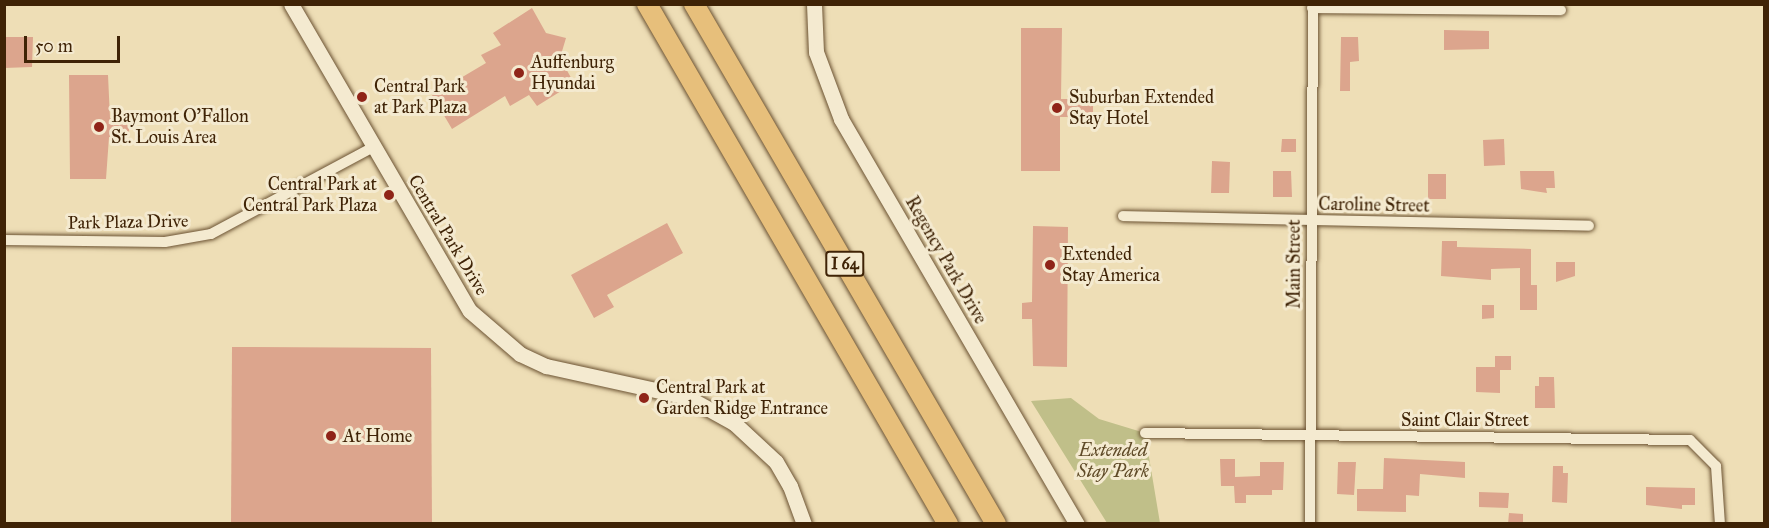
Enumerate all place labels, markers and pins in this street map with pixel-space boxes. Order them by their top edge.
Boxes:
place label: Auffenburg Hyundai [531,52,614,94]
marker: Auffenburg Hyundai [512,66,526,80]
place label: Central Park at Park Plaza [374,76,467,118]
place label: Suburban Extended Stay Hotel [1069,87,1214,130]
marker: Central Park at Park Plaza [355,90,369,104]
marker: Suburban Extended Stay Hotel [1050,101,1064,115]
place label: Baymont O'Fallon St. Louis Area [111,106,249,148]
marker: Baymont O'Fallon St. Louis Area [92,120,106,134]
place label: Central Park at Central Park Plaza [243,174,377,216]
marker: Central Park at Central Park Plaza [382,188,396,202]
place label: Extended Stay America [1062,244,1160,286]
marker: Extended Stay America [1043,258,1057,272]
place label: Central Park at Garden Ridge Entrance [656,377,828,420]
marker: Central Park at Garden Ridge Entrance [637,391,651,405]
place label: At Home [343,425,412,447]
marker: At Home [324,429,338,443]

